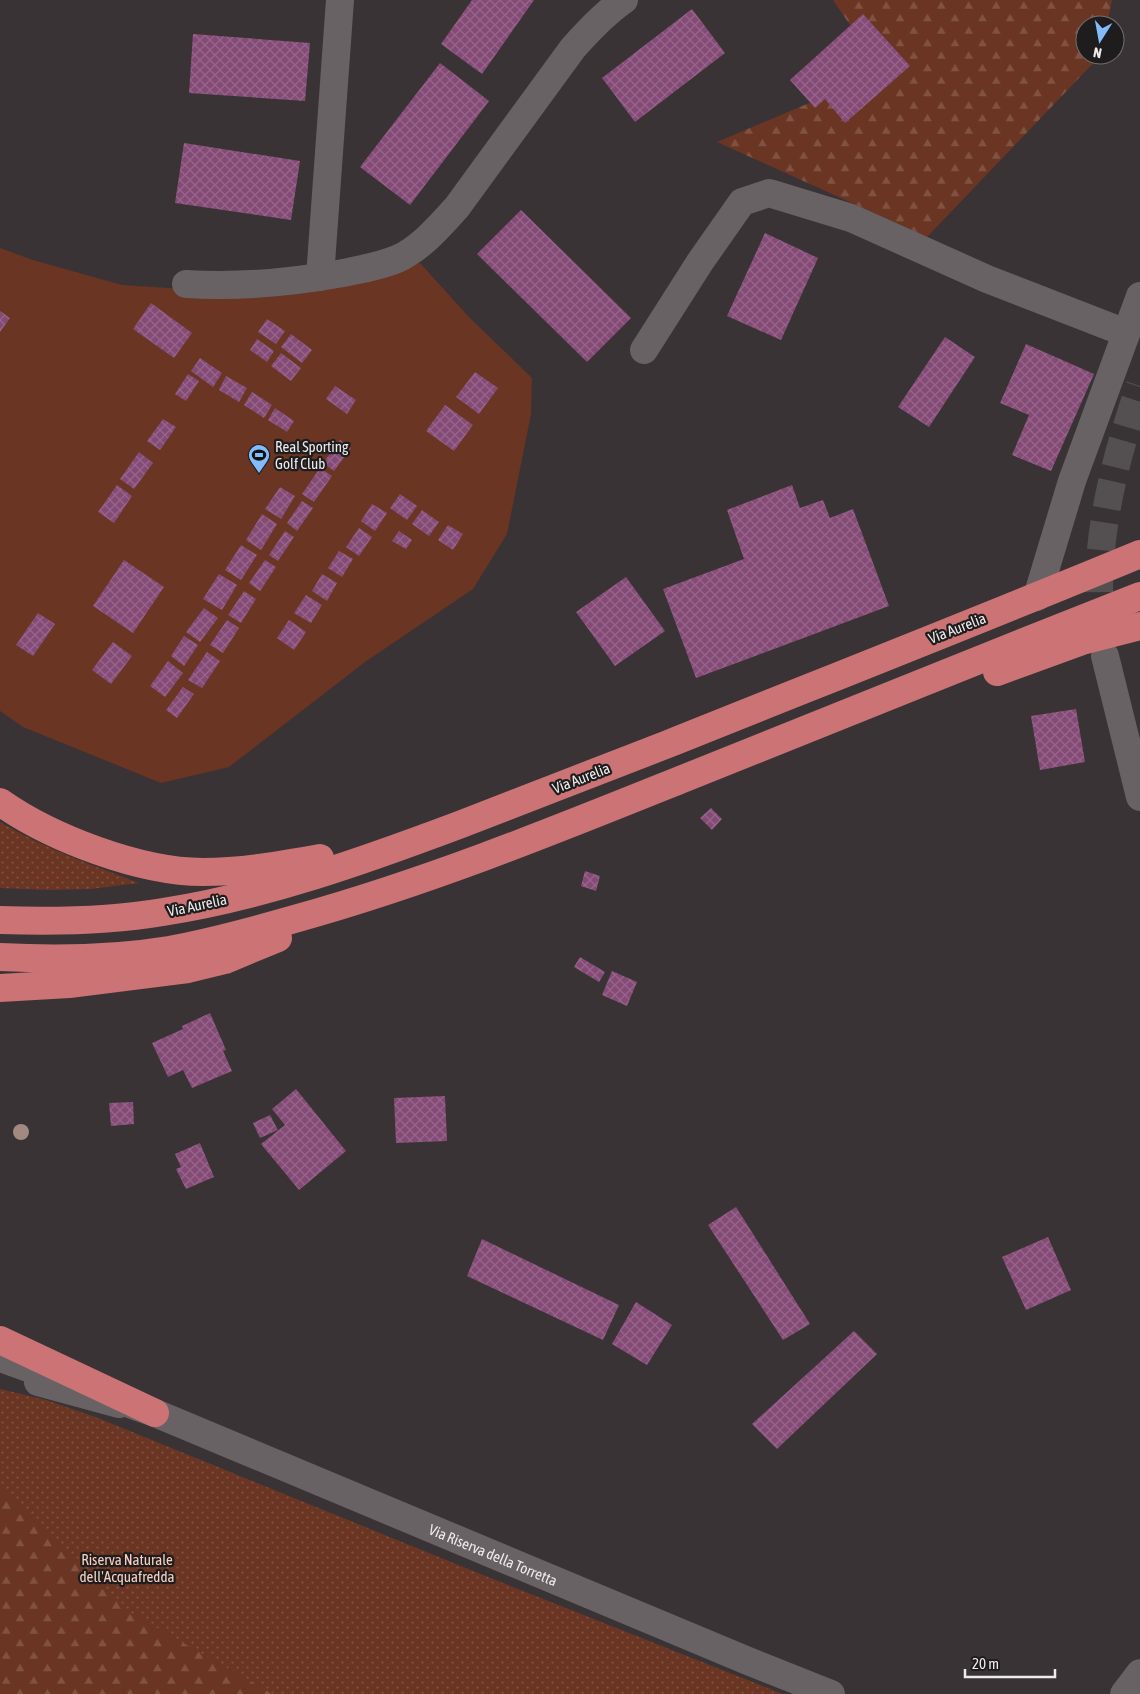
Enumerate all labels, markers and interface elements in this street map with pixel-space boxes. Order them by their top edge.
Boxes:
north arrow [1075,15,1125,65]
text: N [1092,44,1103,61]
place label: Real Sporting Golf Club [275,438,349,472]
sports icon: Real Sporting Golf Club [247,443,271,474]
street label: Via Aurelia [926,609,988,647]
street label: Via Aurelia [550,759,612,797]
street label: Via Aurelia [166,890,228,920]
street label: Via Riserva della Torretta [427,1520,560,1589]
park label: Riserva Naturale dell'Acquafredda [79,1551,175,1585]
scale bar [965,1646,1055,1678]
text: 20 m [972,1655,999,1672]

